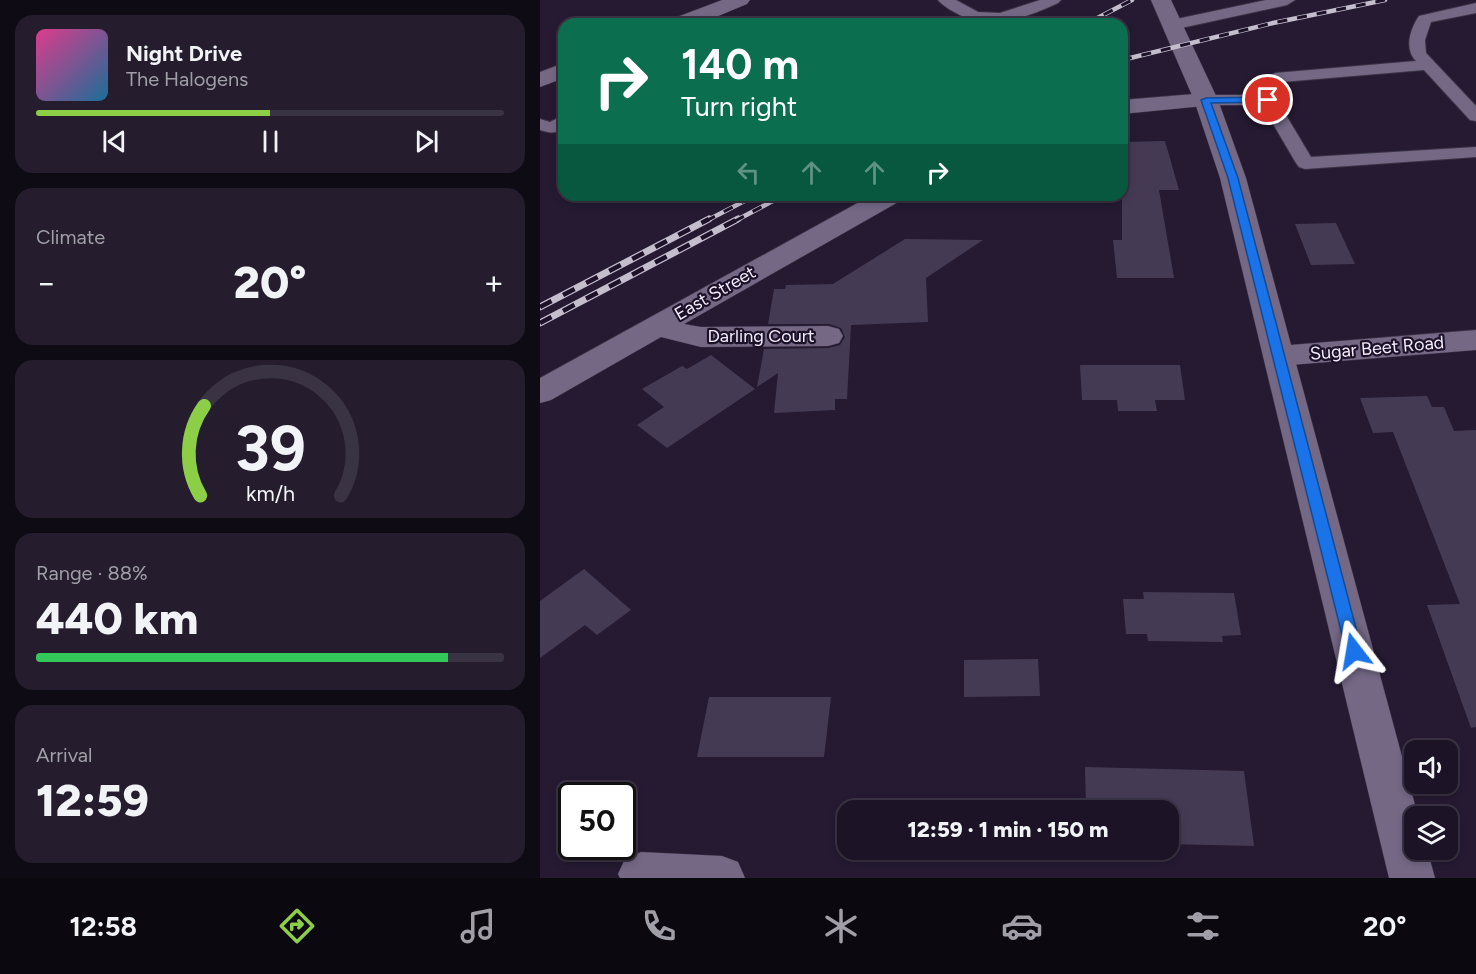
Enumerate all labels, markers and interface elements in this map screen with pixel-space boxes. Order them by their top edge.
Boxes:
text: 140 m [681,39,799,90]
text: Night Drive [126,40,242,67]
icon: right [582,42,660,120]
text: The Halogens [126,67,248,91]
pin [1242,74,1293,125]
icon: arrive [1251,83,1284,116]
text: Turn right [681,90,797,123]
icon: previous [98,125,131,158]
icon: pause [254,125,287,158]
icon: next [410,125,443,158]
icon: left [732,156,765,189]
icon: ahead [795,156,828,189]
icon: ahead [858,156,891,189]
icon: right [921,156,954,189]
text: Climate [36,225,105,249]
text: 20° [233,255,307,309]
street label: East Street [671,261,760,325]
text: − [36,263,57,302]
text: + [483,263,504,302]
street label: Darling Court [707,325,815,347]
street label: Sugar Beet Road [1309,331,1445,365]
text: 39 [235,411,305,486]
text: km/h [246,481,294,506]
text: Range · 88% [36,561,148,585]
text: 440 km [36,591,198,645]
position arrow [1322,619,1386,683]
map controls [1404,740,1458,860]
button: sound [1404,740,1458,794]
text: Arrival [36,743,92,767]
text: 12:59 [36,773,149,827]
speed limit sign: 50 [558,782,636,860]
button: layers [1404,806,1458,860]
text: 12:59 · 1 min · 150 m [907,816,1109,843]
icon: directions [276,905,318,947]
icon: music [457,905,499,947]
icon: phone [638,905,680,947]
icon: climate [820,905,862,947]
icon: car [1001,905,1043,947]
icon: filters [1182,905,1224,947]
text: 12:58 [70,910,137,943]
text: 20° [1363,910,1406,943]

